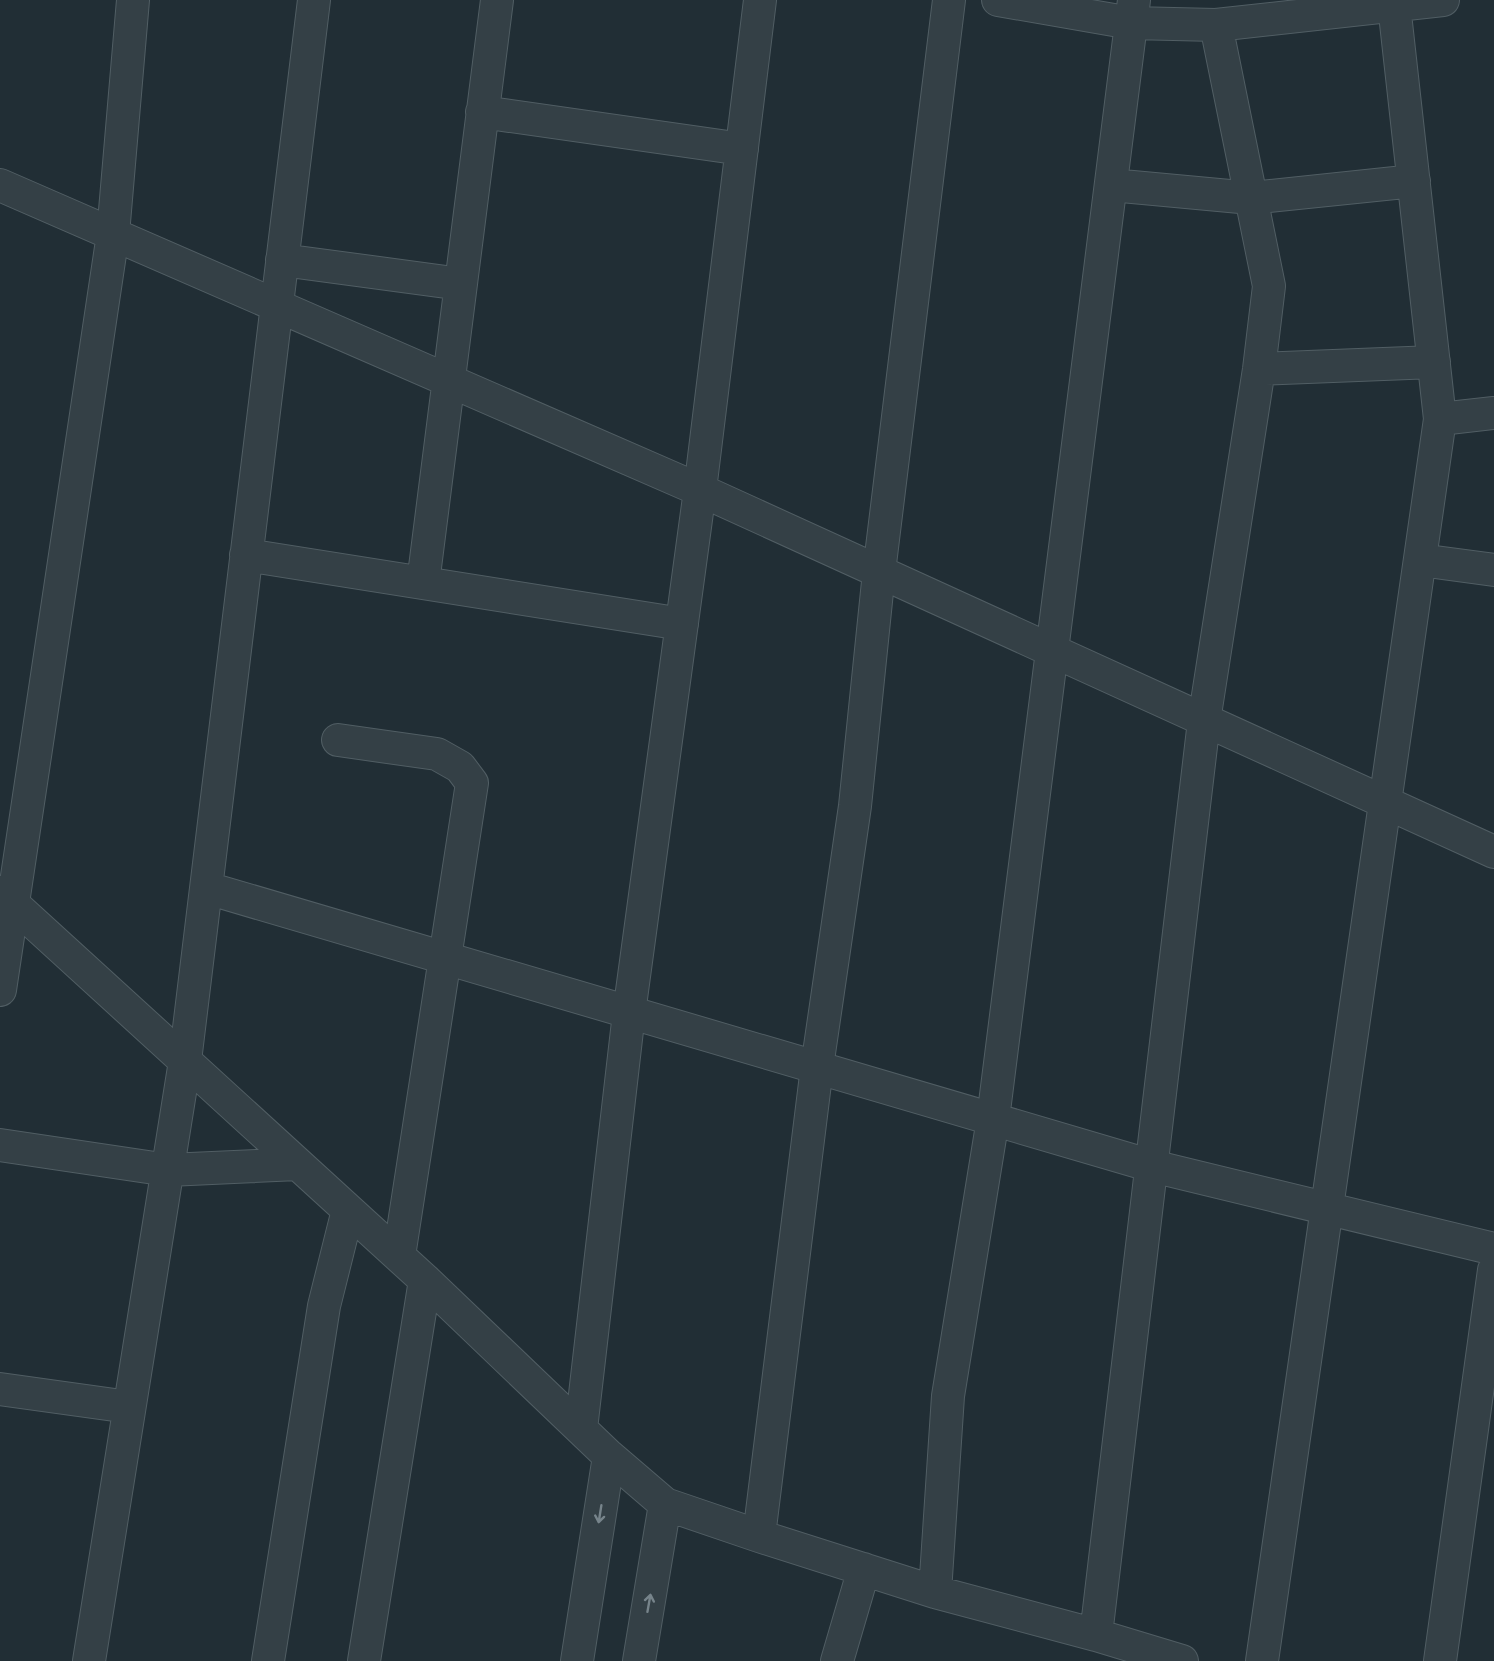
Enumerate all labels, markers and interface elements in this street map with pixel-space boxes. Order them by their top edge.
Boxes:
one-way arrow [594,1503,605,1523]
one-way arrow [643,1594,654,1614]

